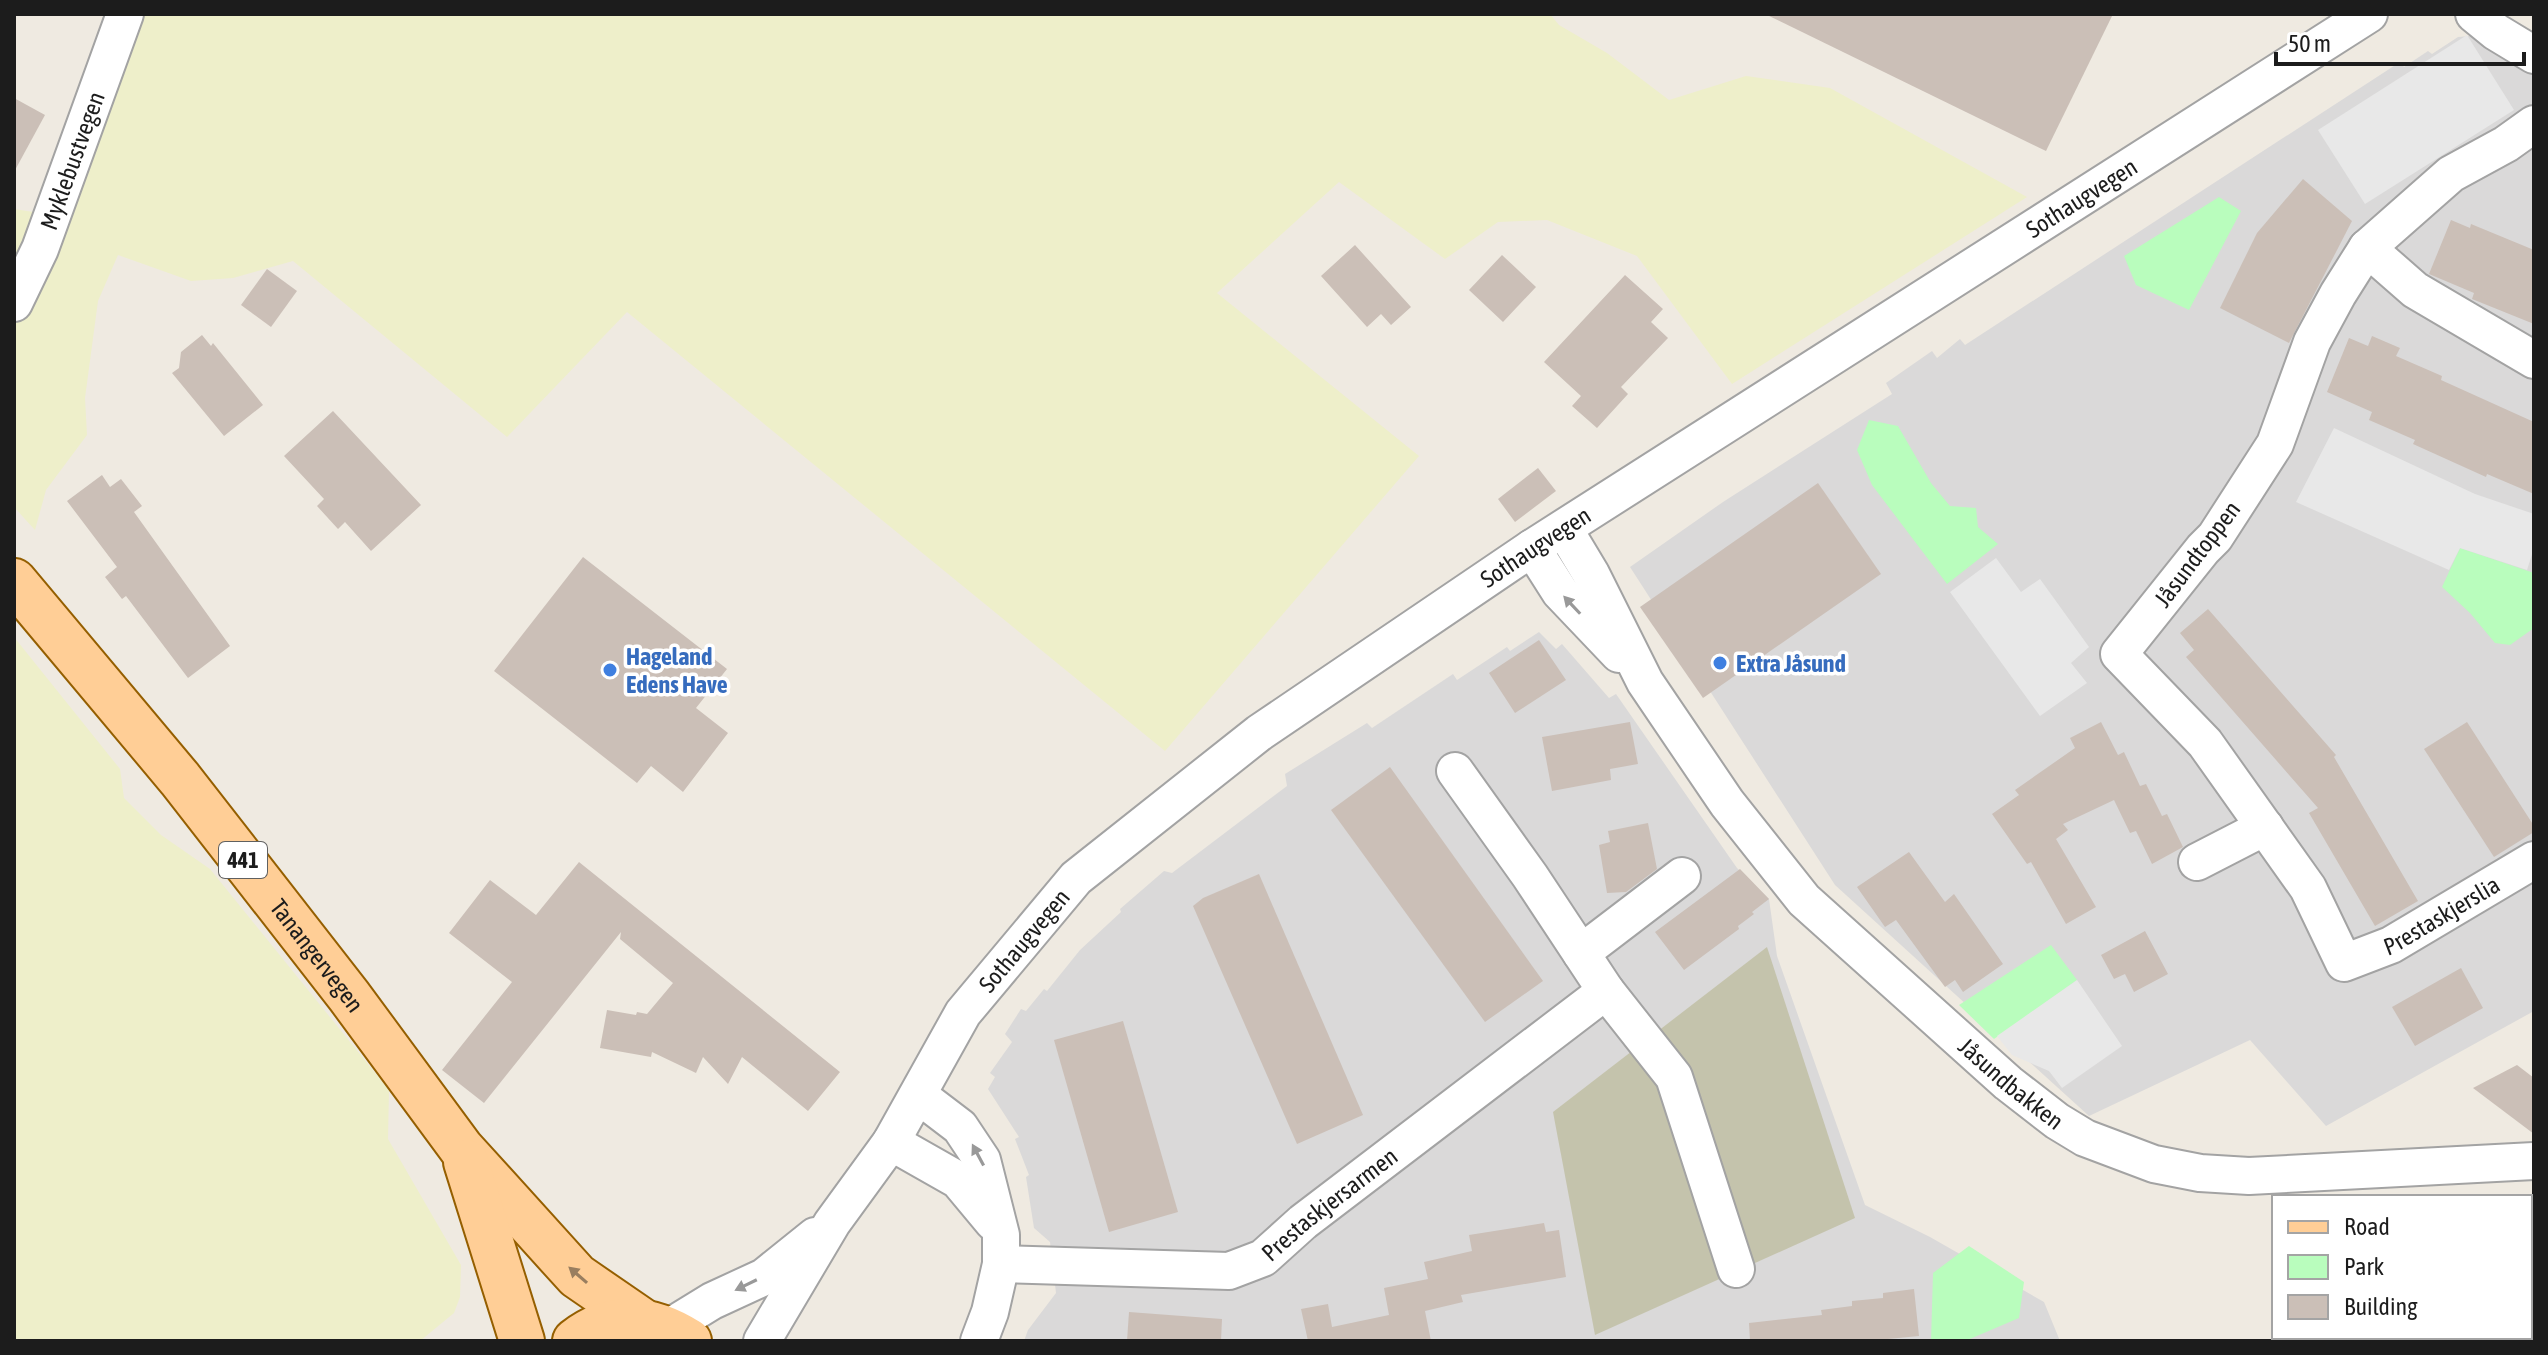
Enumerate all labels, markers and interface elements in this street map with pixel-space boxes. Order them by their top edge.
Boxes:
scale bar [2276,16,2524,66]
text: 50 m [2288,30,2331,57]
street label: Myklebustvegen [35,88,109,233]
street label: Sothaugvegen [2021,152,2142,243]
street label: Jåsundtoppen [2149,496,2245,612]
street label: Sothaugvegen [1475,501,1595,593]
one-way arrow [1563,596,1581,615]
place label: Hageland Edens Have [626,643,728,698]
place label: Extra Jåsund [1736,650,1846,677]
marker: Extra Jåsund [1711,654,1729,672]
marker: Hageland Edens Have [601,661,619,679]
road number: 441 [219,842,267,878]
street label: Prestaskjerslia [2380,870,2504,960]
street label: Sothaugvegen [973,883,1075,997]
street label: Tanangervegen [265,894,369,1017]
street label: Jåsundbakken [1953,1032,2069,1134]
street label: Prestaskjersarmen [1256,1142,1402,1266]
one-way arrow [971,1144,985,1166]
legend [2272,1195,2532,1339]
text: Road [2344,1213,2390,1240]
text: Park [2344,1253,2385,1280]
one-way arrow [568,1267,588,1284]
one-way arrow [735,1278,758,1292]
text: Building [2344,1293,2418,1320]

